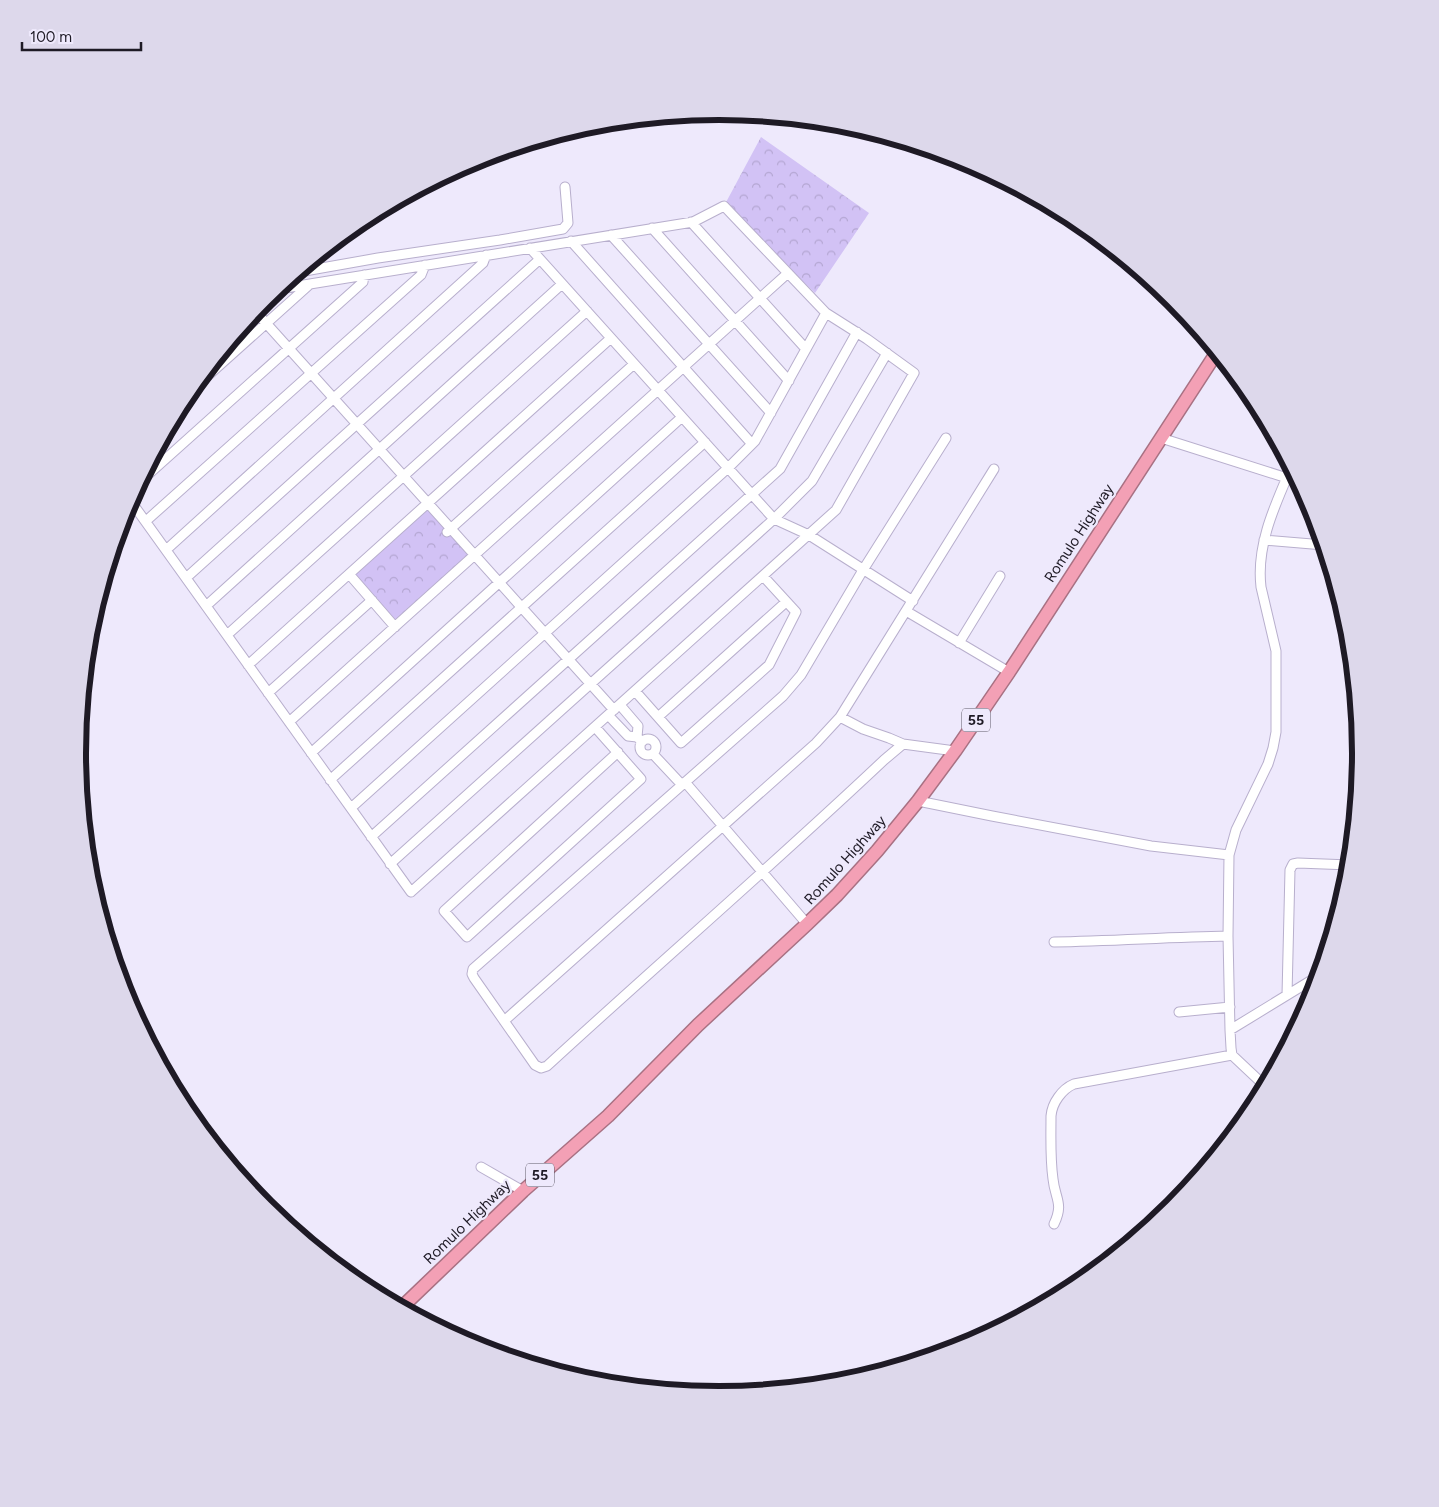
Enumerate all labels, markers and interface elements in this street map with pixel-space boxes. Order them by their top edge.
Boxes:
scale bar [22,20,141,52]
text: 100 m [30,28,72,46]
street label: Romulo Highway [1040,480,1118,586]
road number: 55 [962,708,990,732]
street label: Romulo Highway [800,812,890,908]
road number: 55 [526,1164,554,1186]
street label: Romulo Highway [420,1176,514,1268]

